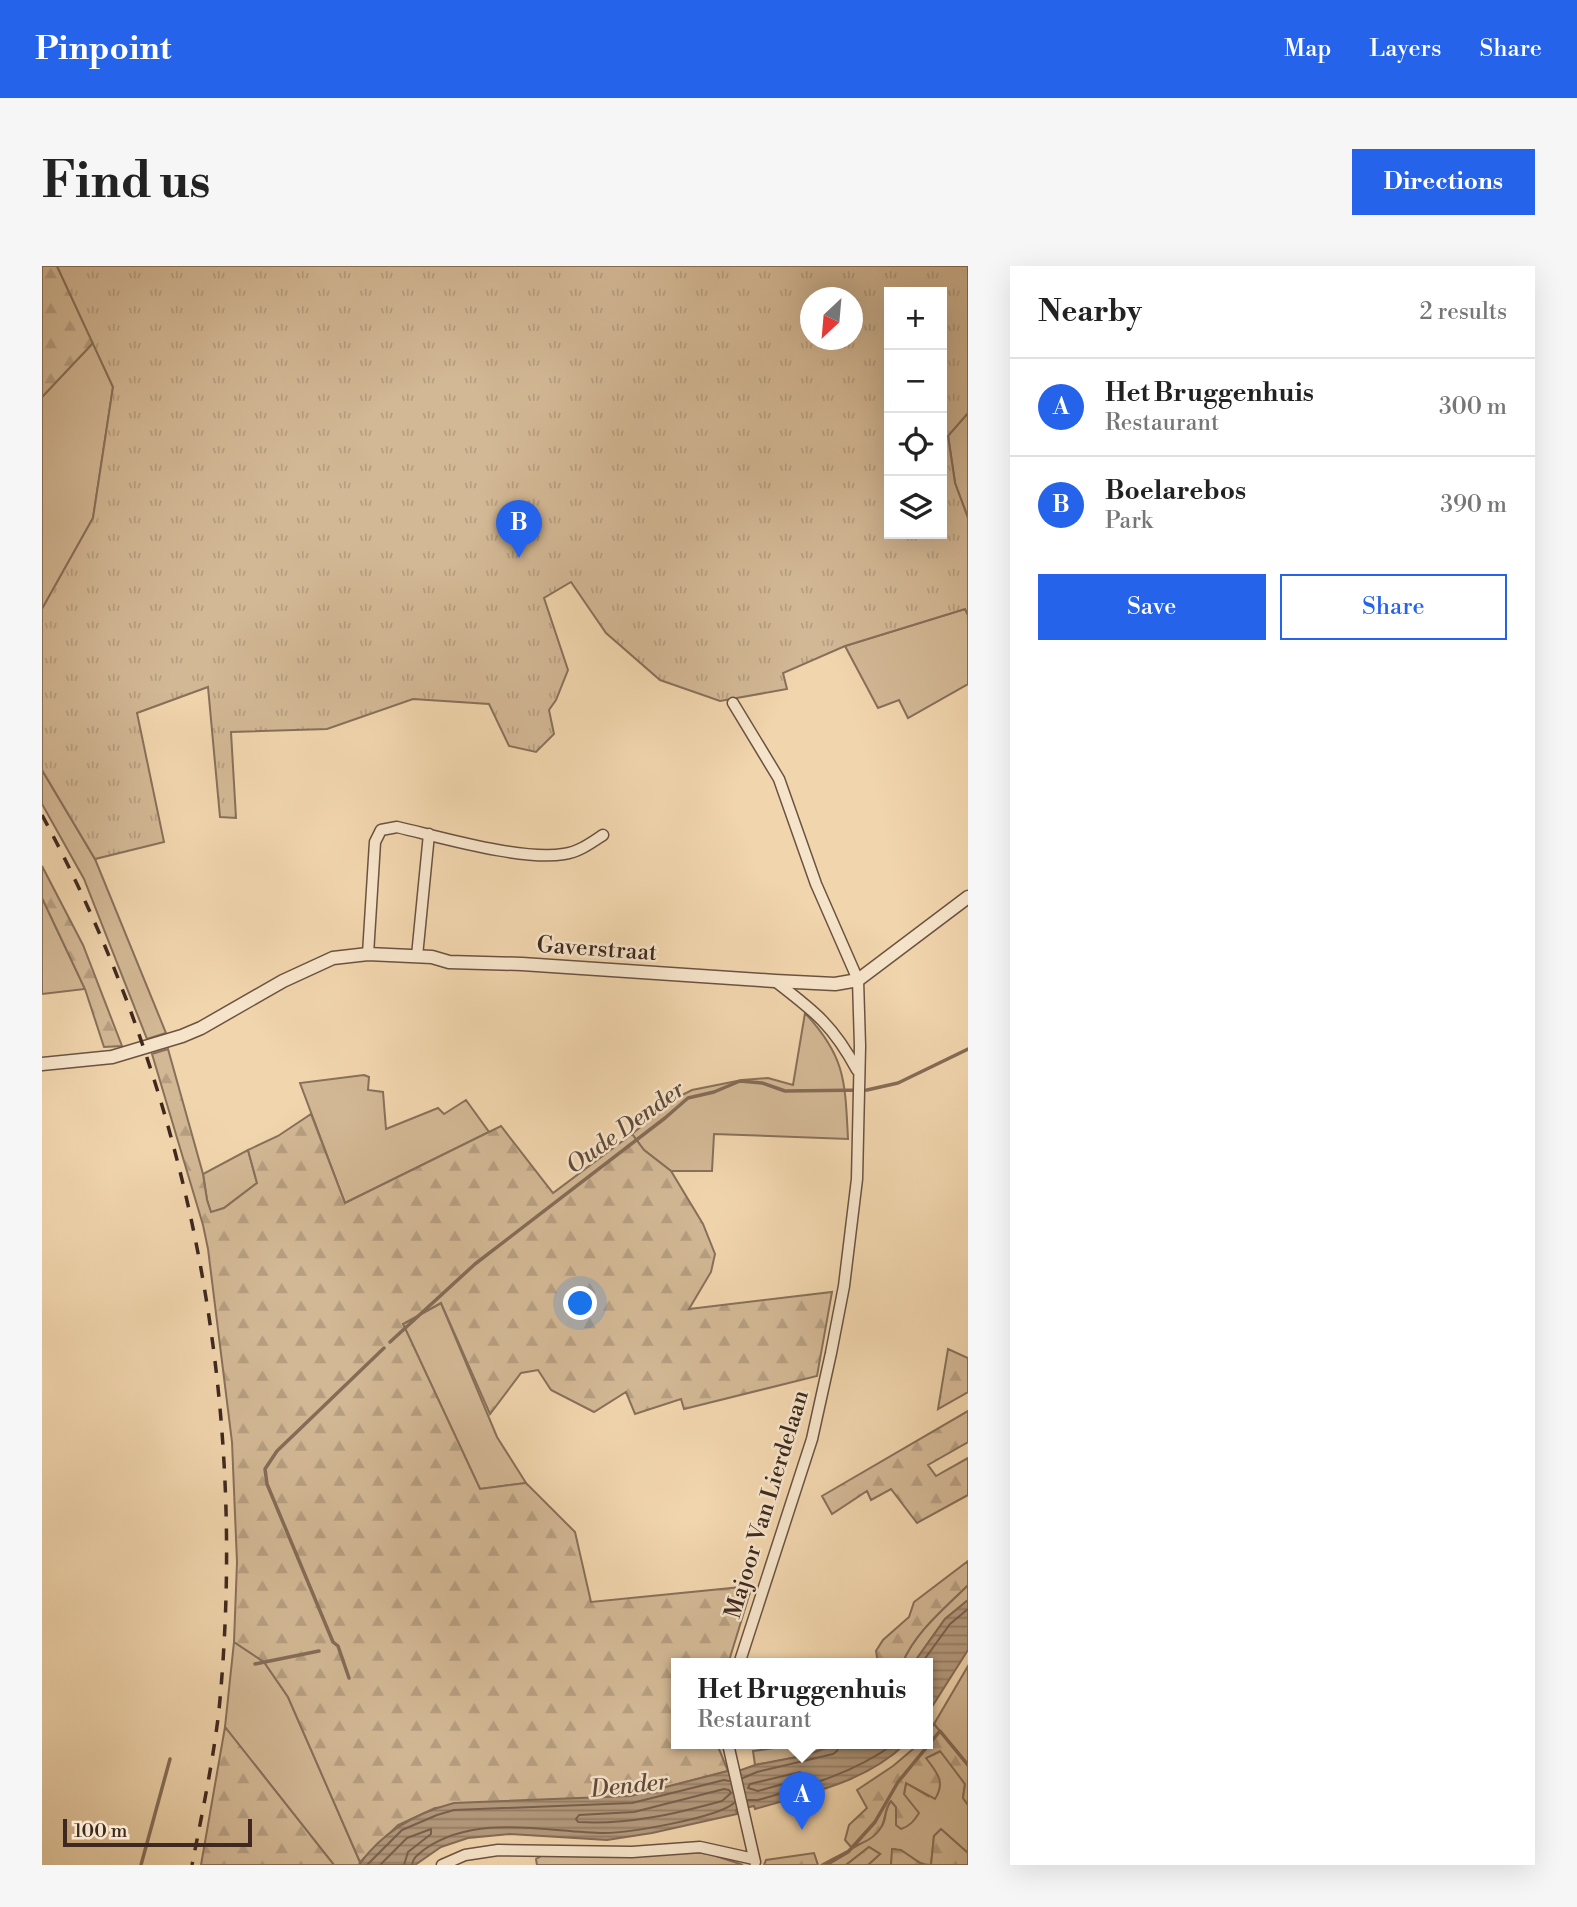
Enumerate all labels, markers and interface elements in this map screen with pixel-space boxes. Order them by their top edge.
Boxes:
text: Pinpoint [35,29,172,70]
text: Map [1284,34,1331,64]
text: Layers [1369,34,1441,64]
text: Share [1479,34,1542,64]
button: Directions [1352,149,1535,215]
text: Find us [42,152,211,213]
north arrow [800,287,863,350]
map controls [884,287,947,539]
button: + [884,287,947,350]
text: Nearby [1038,293,1142,331]
text: 2 results [1420,298,1507,326]
button: − [884,350,947,413]
text: Het Bruggenhuis [1105,377,1314,409]
text: A [1053,393,1069,421]
text: 300 m [1439,393,1507,421]
text: Restaurant [1105,409,1219,437]
button: locate [884,413,947,476]
text: Boelarebos [1105,475,1246,507]
button: layers [884,476,947,539]
text: B [1052,491,1070,519]
text: 390 m [1440,491,1507,519]
pin: B [496,500,542,558]
text: Park [1105,507,1153,535]
button: Save [1038,574,1266,640]
button: Share [1280,574,1507,640]
street label: Gaverstraat [536,931,658,967]
water label: Oude Dender [560,1074,691,1181]
your location [563,1286,597,1320]
street label: Majoor Van Lierdelaan [719,1387,815,1622]
popup [671,1658,933,1749]
text: Het Bruggenhuis [698,1674,906,1706]
text: Restaurant [698,1706,812,1734]
water label: Dender [588,1767,670,1805]
pin: A [779,1772,825,1830]
scale bar [63,1816,252,1848]
text: 100 m [74,1819,127,1843]

